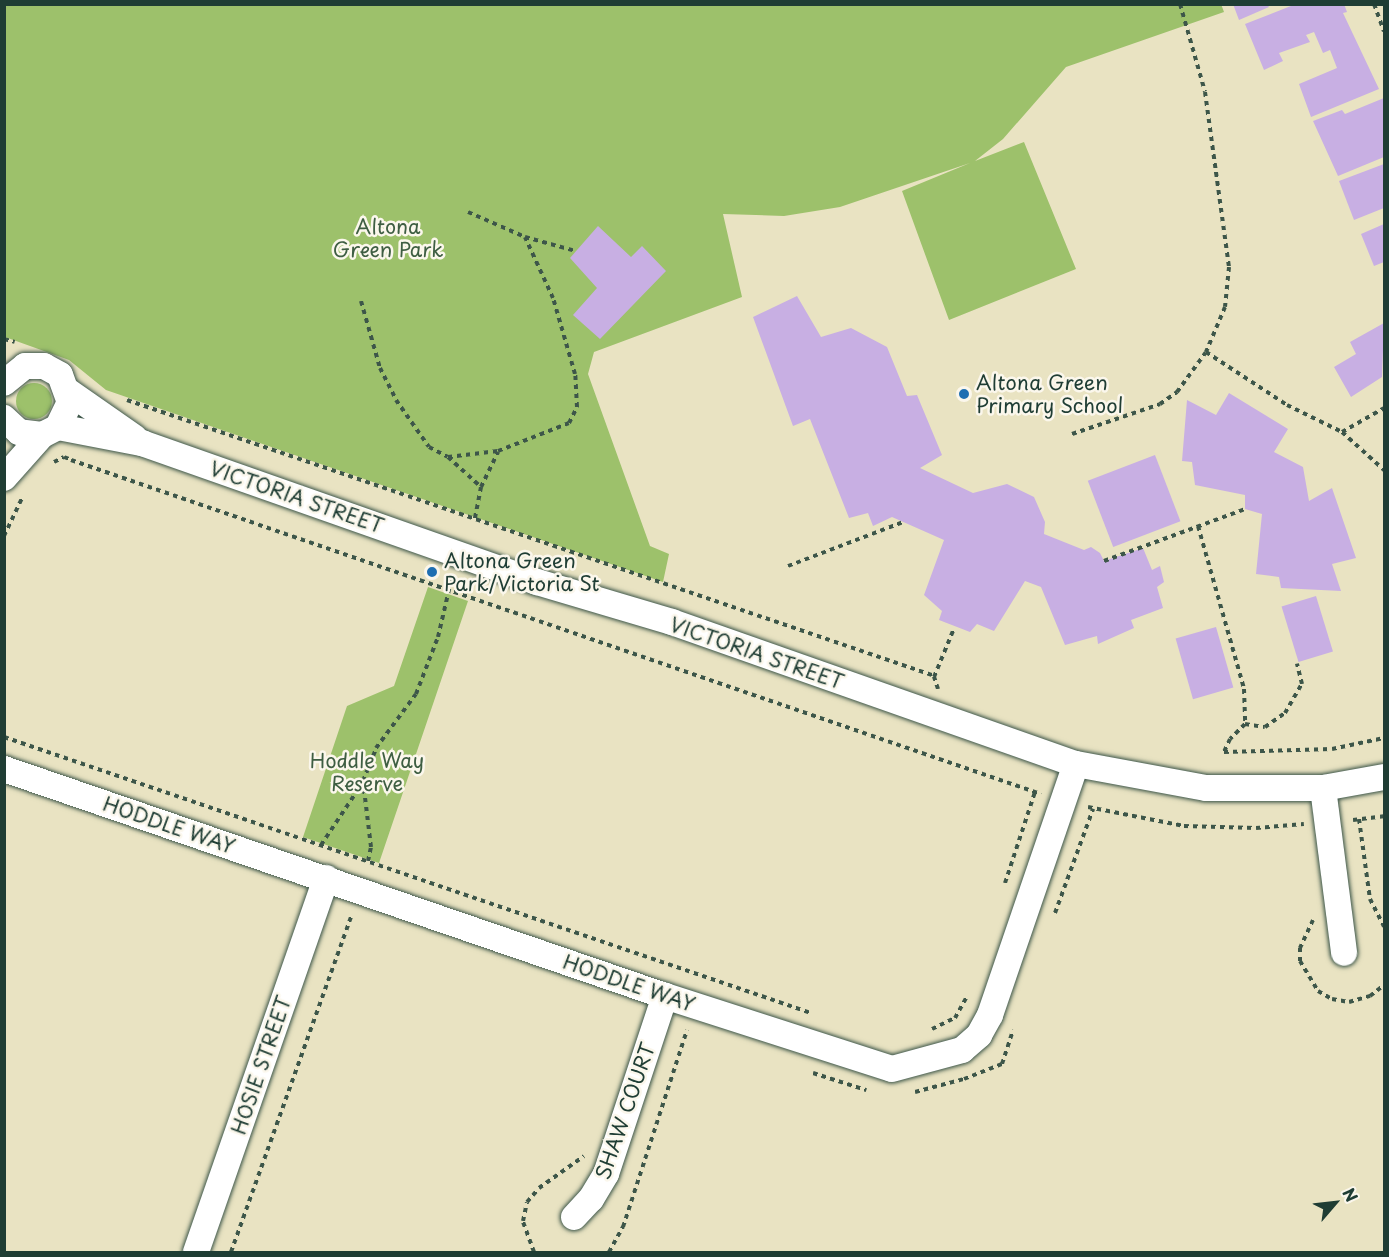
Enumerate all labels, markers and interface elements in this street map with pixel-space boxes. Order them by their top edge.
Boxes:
park label: Altona Green Park [332,215,444,262]
place label: Altona Green Primary School [976,371,1123,418]
marker: Altona Green Primary School [957,387,971,401]
street label: VICTORIA STREET [206,456,388,538]
place label: Altona Green Park/Victoria St [444,548,600,595]
marker: Altona Green Park/Victoria St [425,565,439,579]
street label: VICTORIA STREET [666,612,848,694]
park label: Hoddle Way Reserve [309,748,425,795]
street label: HODDLE WAY [99,791,239,859]
street label: HODDLE WAY [559,949,699,1017]
street label: HOSIE STREET [226,991,296,1139]
street label: SHAW COURT [590,1039,660,1183]
north arrow [1305,1173,1365,1233]
text: N [1337,1183,1364,1206]

